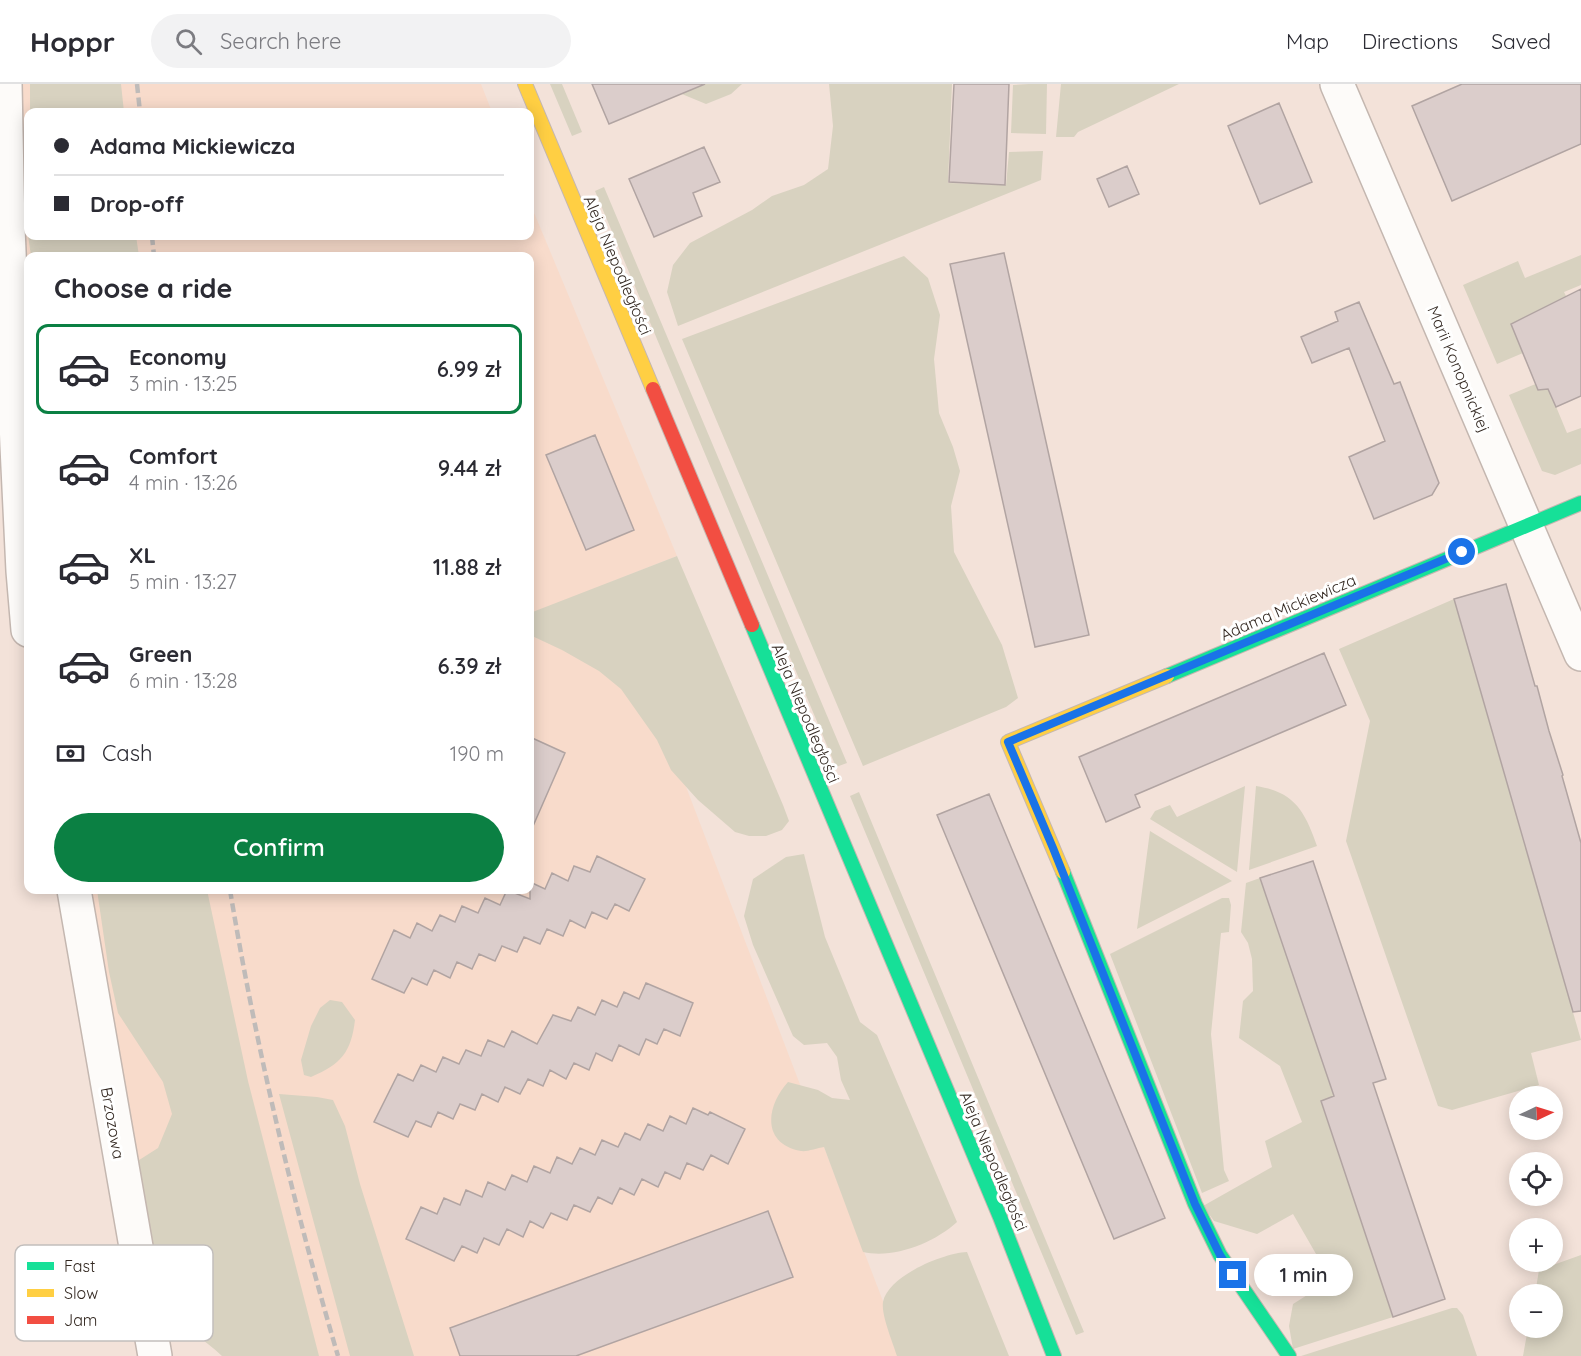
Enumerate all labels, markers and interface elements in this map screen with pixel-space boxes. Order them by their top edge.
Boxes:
search box [151,14,571,68]
text: Hoppr [30,24,115,59]
icon: search [172,25,205,58]
text: Search here [220,27,341,55]
text: Map [1286,28,1329,54]
text: Directions [1362,28,1458,54]
text: Saved [1491,28,1551,54]
text: Adama Mickiewicza [90,132,295,160]
text: Drop-off [90,190,184,218]
street label: Aleja Niepodległości [580,192,656,338]
text: Choose a ride [54,271,232,305]
street label: Marii Konopnickiej [1423,303,1495,435]
icon: car [57,342,111,396]
text: Economy [129,343,227,371]
text: 6.99 zł [437,355,501,383]
text: 3 min · 13:25 [129,371,237,396]
icon: car [57,441,111,495]
text: Comfort [129,442,218,470]
text: 9.44 zł [438,454,501,482]
text: 4 min · 13:26 [129,470,237,495]
route start [1448,538,1475,565]
icon: car [57,540,111,594]
text: XL [129,541,156,569]
text: 11.88 zł [433,553,501,581]
text: 5 min · 13:27 [129,569,237,594]
street label: Adama Mickiewicza [1217,569,1359,645]
icon: car [57,639,111,693]
text: Green [129,640,192,668]
street label: Aleja Niepodległości [768,640,844,786]
text: 6.39 zł [437,652,501,680]
text: 6 min · 13:28 [129,668,238,693]
icon: cash [54,737,87,770]
text: Cash [102,739,153,767]
text: 190 m [450,741,504,766]
button: Confirm [54,813,504,882]
street label: Brzozowa [97,1086,129,1160]
north arrow [1509,1086,1563,1140]
map controls [1509,1086,1563,1338]
street label: Aleja Niepodległości [956,1088,1032,1234]
button: locate [1509,1152,1563,1206]
button: + [1509,1218,1563,1272]
legend [15,1245,213,1341]
callout: 1 min [1254,1254,1353,1296]
text: Fast [64,1256,95,1276]
route end [1219,1261,1246,1288]
text: 1 min [1280,1262,1327,1287]
text: Slow [64,1283,98,1303]
button: − [1509,1284,1563,1338]
text: Jam [64,1310,97,1330]

